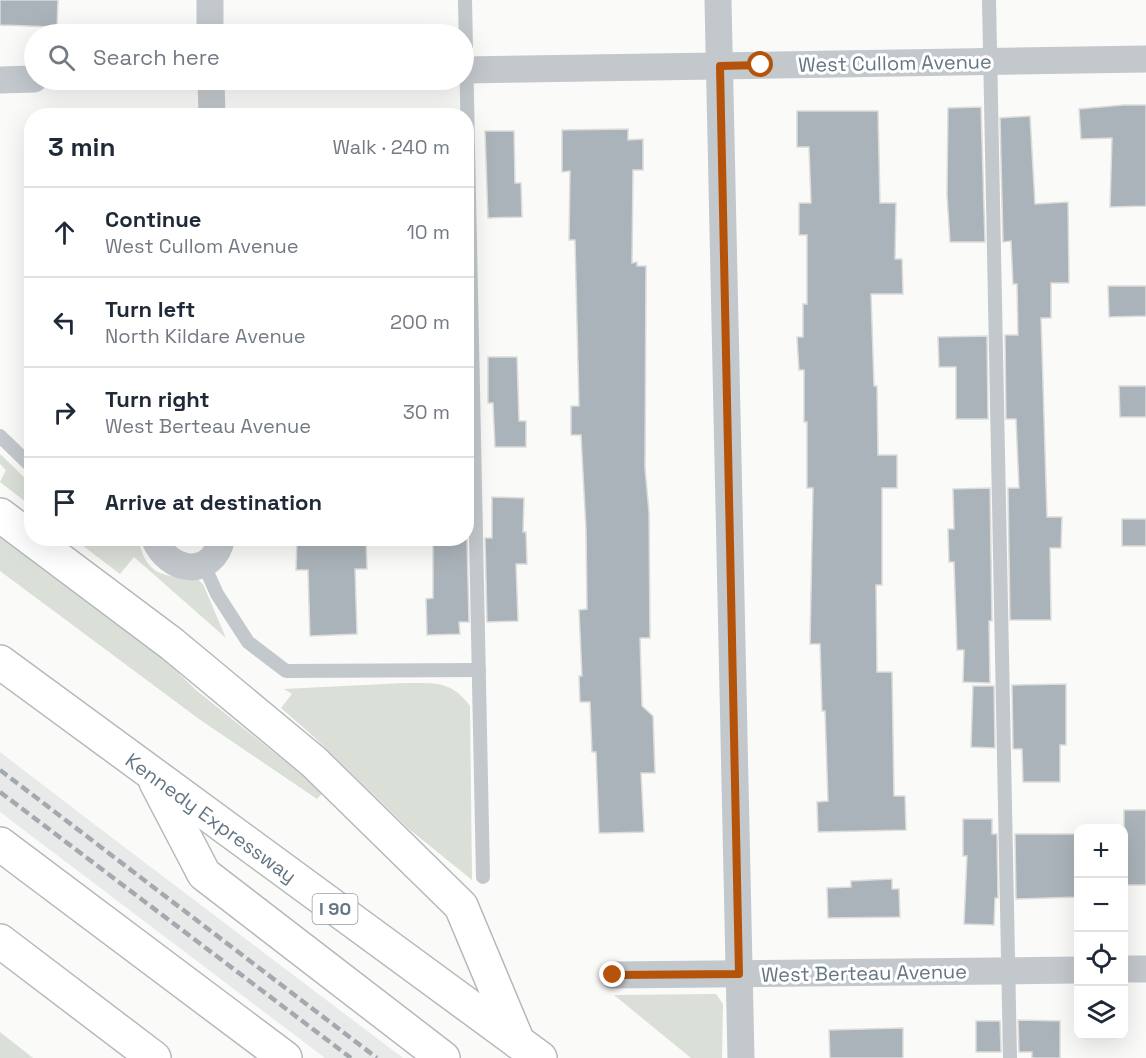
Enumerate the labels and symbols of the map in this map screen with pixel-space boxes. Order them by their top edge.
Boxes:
street label: West Cullom Avenue [798,48,992,78]
route start [747,51,773,77]
street label: Kennedy Expressway [120,747,302,889]
road number: I 90 [312,894,358,924]
street label: West Berteau Avenue [761,958,967,988]
route end [599,961,625,987]

